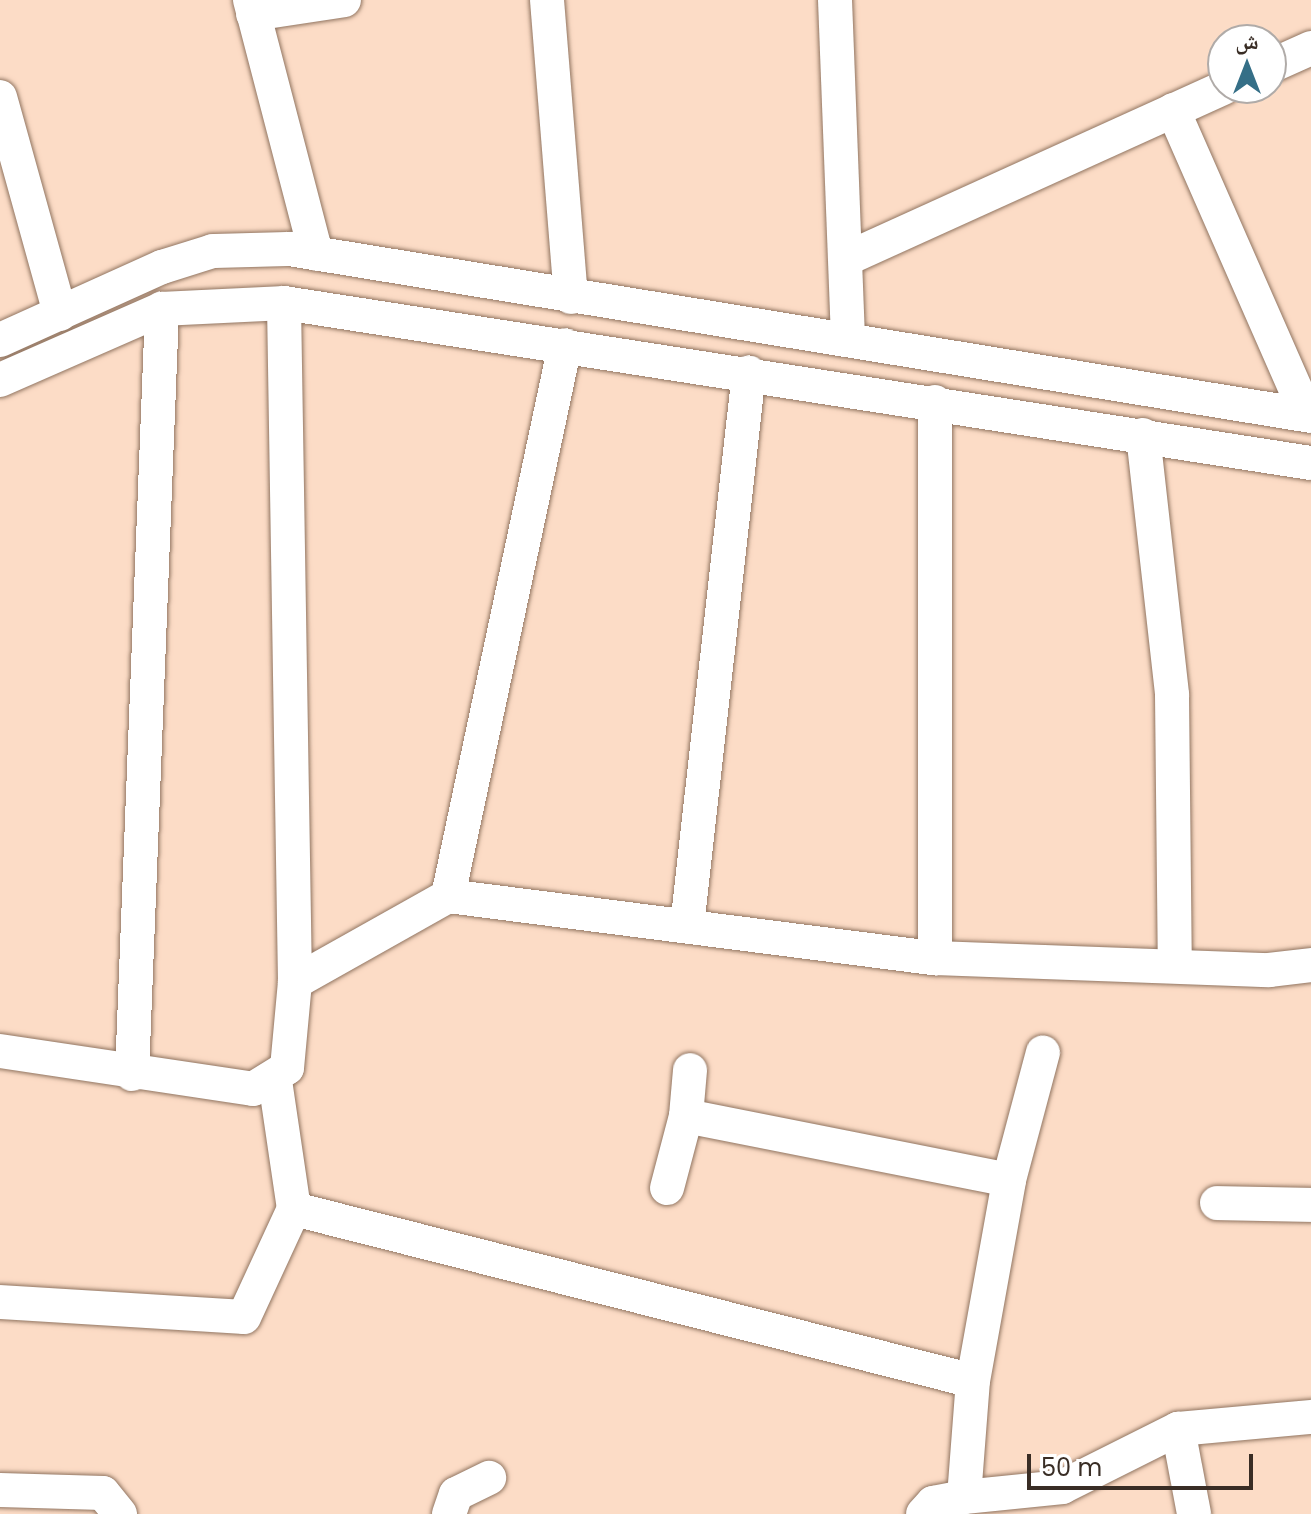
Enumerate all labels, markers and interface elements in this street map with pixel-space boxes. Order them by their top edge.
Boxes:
north arrow [1207,24,1287,104]
text: ش [1235,26,1259,57]
scale bar [1031,1438,1257,1488]
text: 50 m [1041,1451,1102,1484]

